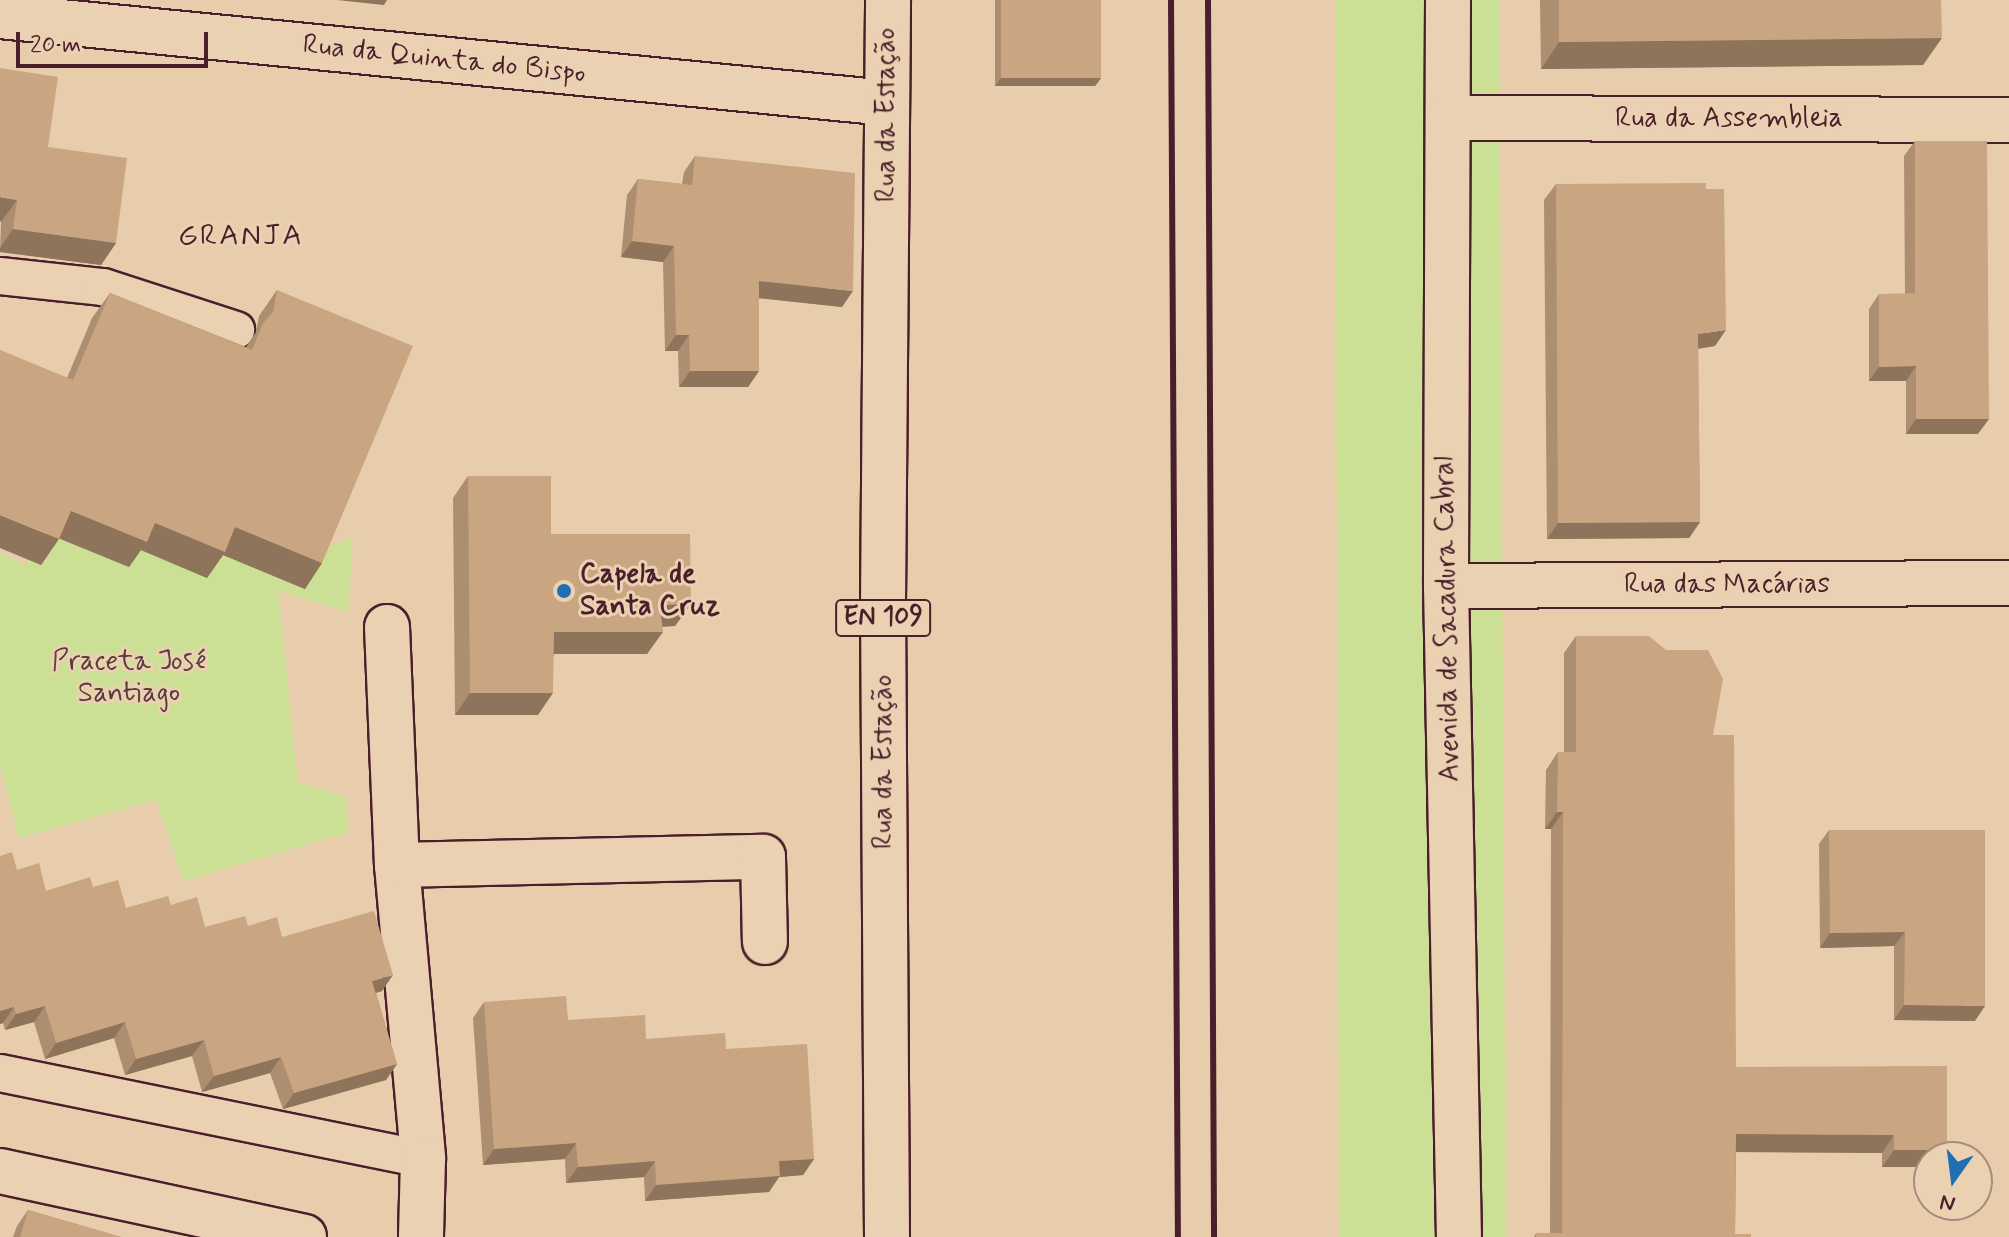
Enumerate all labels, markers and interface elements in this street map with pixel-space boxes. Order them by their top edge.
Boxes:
scale bar [20,16,212,66]
street label: Rua da Quinta do Bispo [309,29,579,91]
street label: Rua da Estação [870,29,904,201]
text: 20 m [30,30,81,61]
street label: Rua da Assembleia [1617,102,1841,136]
district label: GRANJA [179,218,303,254]
street label: Avenida de Sacadura Cabral [1428,449,1468,789]
place label: Capela de Santa Cruz [580,558,718,624]
street label: Rua das Macárias [1624,568,1830,602]
marker: Capela de Santa Cruz [555,582,573,600]
road number: EN 109 [835,596,931,640]
park label: Praceta José Santiago [50,645,208,711]
street label: Rua da Estação [867,676,901,848]
north arrow [1913,1141,1993,1221]
text: N [1937,1187,1958,1218]

